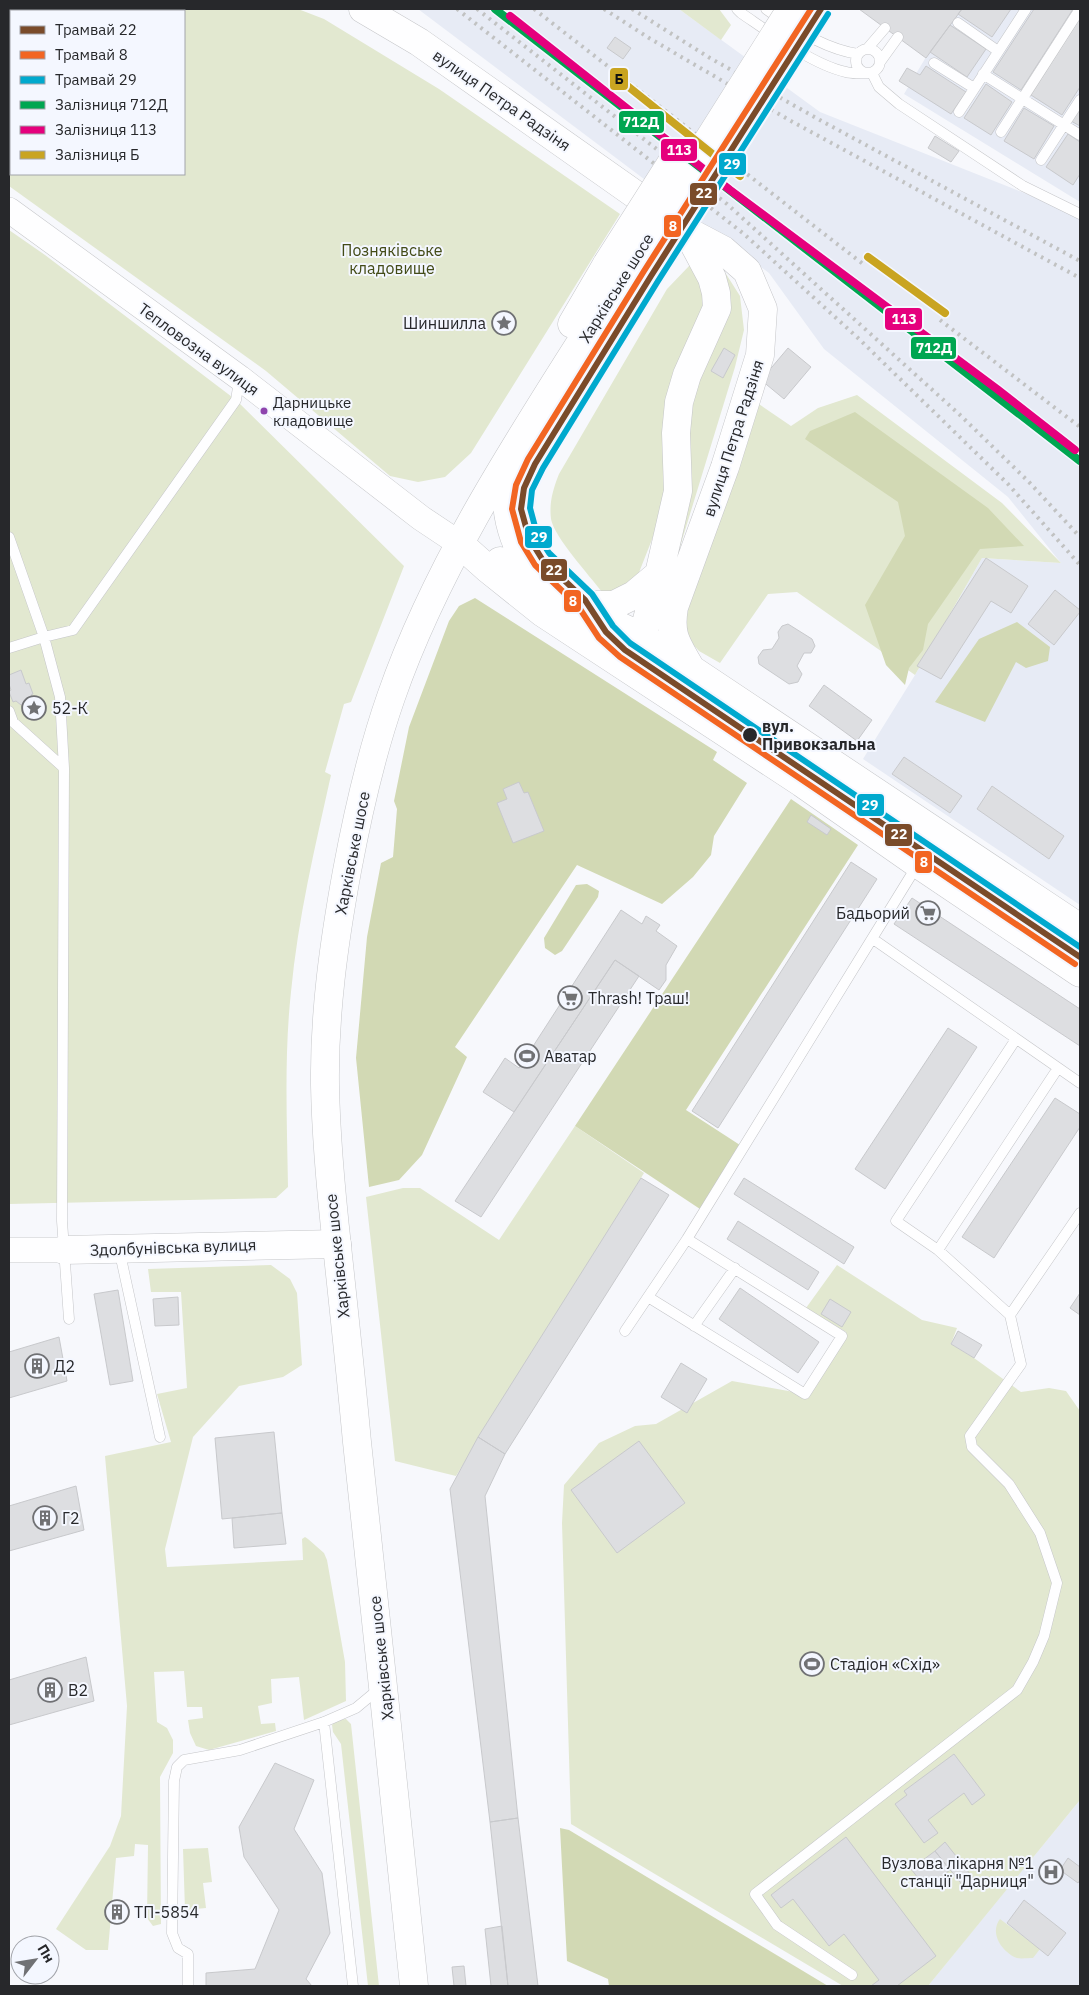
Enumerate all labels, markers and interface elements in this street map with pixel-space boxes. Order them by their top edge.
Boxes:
legend [10,10,185,175]
text: Трамвай 22 [55,20,137,39]
text: Трамвай 8 [55,45,128,64]
street label: вулиця Петра Радзіня [429,45,575,155]
line badge: Б [609,67,629,91]
text: Трамвай 29 [55,70,137,89]
text: Б [614,70,624,88]
text: Залізниця 712Д [55,95,168,114]
line badge: 712Д [618,110,665,134]
text: 712Д [623,113,660,131]
text: Залізниця 113 [55,120,157,139]
line badge: 113 [660,138,698,162]
text: 113 [666,141,692,159]
text: Залізниця Б [55,145,140,164]
line badge: 29 [718,152,747,176]
text: 29 [724,155,740,173]
line badge: 22 [689,182,718,206]
text: 22 [696,184,712,202]
line badge: 8 [663,214,682,238]
text: 8 [669,217,677,235]
street label: Харківське шосе [574,229,658,346]
park label: Позняківське кладовище [341,240,443,278]
street label: Тепловозна вулиця [135,298,263,400]
line badge: 113 [884,307,923,331]
place icon: Шиншилла [491,310,517,336]
text: 113 [891,310,917,328]
place label: Шиншилла [403,313,486,333]
line badge: 712Д [910,336,957,360]
text: 712Д [916,339,953,357]
street label: вулиця Петра Радзіня [698,357,768,519]
place label: Дарницьке кладовище [273,393,353,430]
marker: Дарницьке кладовище [259,406,269,416]
line badge: 29 [524,525,553,549]
text: 29 [531,528,547,546]
line badge: 22 [540,558,568,582]
text: 22 [546,561,562,579]
line badge: 8 [563,589,582,613]
text: 8 [569,592,577,610]
place icon: 52-К [21,695,47,721]
place label: 52-К [52,698,88,718]
place label: вул. Привокзальна [762,716,876,754]
marker: вул. Привокзальна [741,726,759,744]
street label: Харківське шосе [330,789,374,916]
line badge: 29 [856,793,885,817]
text: 29 [862,796,878,814]
line badge: 22 [884,823,913,847]
text: 22 [891,825,907,843]
line badge: 8 [914,850,933,874]
text: 8 [920,853,928,871]
supermarket icon: Бадьорий [915,900,941,926]
place label: Бадьорий [836,903,910,923]
supermarket icon: Thrash! Траш! [557,985,583,1011]
place label: Thrash! Траш! [588,988,689,1008]
sports icon: Аватар [514,1043,540,1069]
place label: Аватар [544,1046,597,1066]
street label: Харківське шосе [320,1193,353,1319]
street label: Здолбунівська вулиця [89,1234,257,1260]
building icon: Д2 [24,1353,50,1379]
place label: Д2 [54,1356,75,1376]
building icon: Г2 [32,1505,58,1531]
place label: Г2 [62,1508,80,1528]
street label: Харківське шосе [364,1595,397,1721]
sports icon: Стадіон «Схід» [799,1651,825,1677]
place label: Стадіон «Схід» [830,1654,940,1674]
building icon: В2 [37,1677,63,1703]
place label: В2 [68,1680,88,1700]
place label: Вузлова лікарня №1 станції "Дарниця" [881,1853,1034,1891]
hospital icon: Вузлова лікарня №1 станції "Дарниця" [1038,1859,1064,1885]
building icon: ТП-5854 [104,1899,130,1925]
place label: ТП-5854 [134,1902,199,1922]
north arrow [10,1935,60,1985]
text: Пн [34,1941,59,1966]

